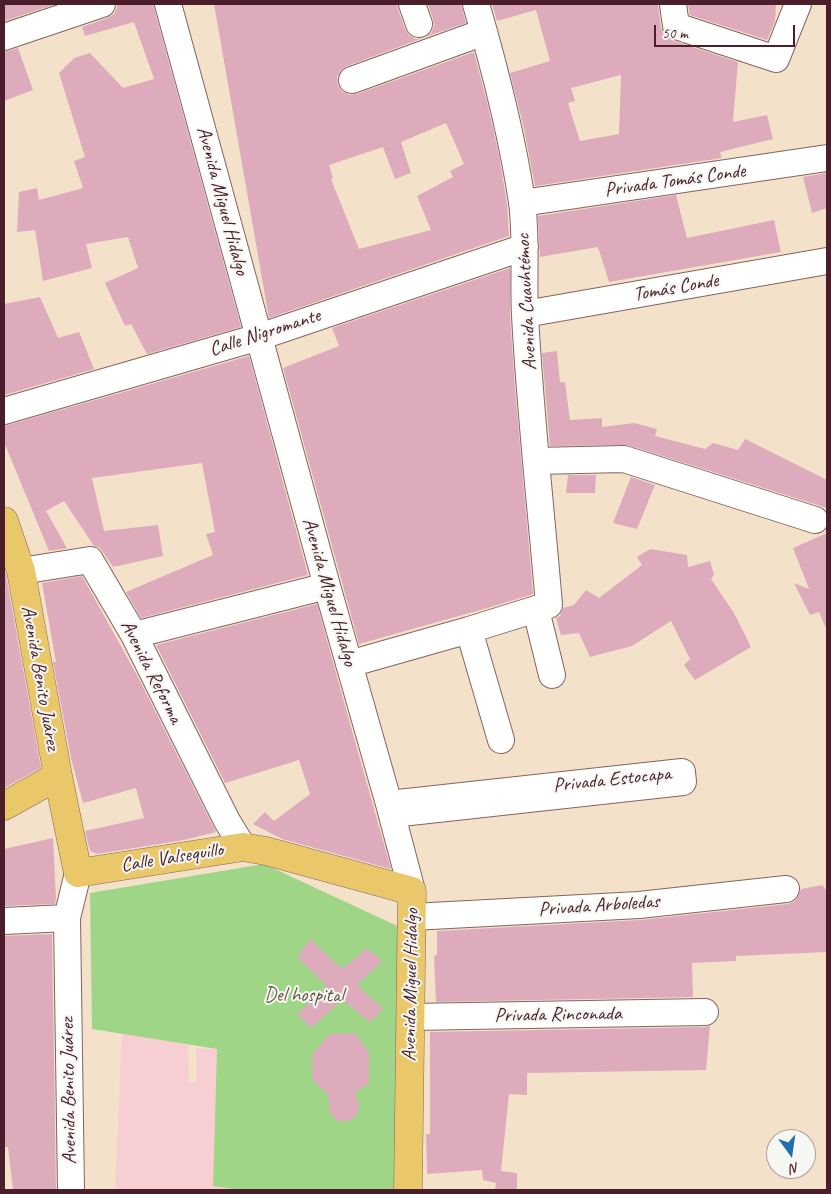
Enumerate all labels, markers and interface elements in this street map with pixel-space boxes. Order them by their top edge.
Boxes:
scale bar [656,15,797,47]
text: 50 m [662,24,688,43]
street label: Avenida Miguel Hidalgo [191,124,253,278]
street label: Privada Tomás Conde [603,159,747,203]
street label: Avenida Cuauhtémoc [511,233,543,371]
street label: Tomás Conde [632,269,720,307]
street label: Calle Nigromante [206,304,324,362]
street label: Avenida Miguel Hidalgo [296,515,362,669]
street label: Avenida Benito Juárez [15,604,65,752]
street label: Avenida Reforma [115,616,187,728]
street label: Privada Estocapa [552,762,672,798]
street label: Calle Valsequillo [119,838,225,878]
street label: Privada Arboledas [538,890,660,922]
street label: Avenida Miguel Hidalgo [398,908,424,1062]
park label: Del hospital [264,984,344,1008]
street label: Privada Rinconada [494,1002,622,1028]
street label: Avenida Benito Juárez [56,1017,82,1165]
north arrow [766,1129,816,1179]
text: N [788,1159,801,1177]

